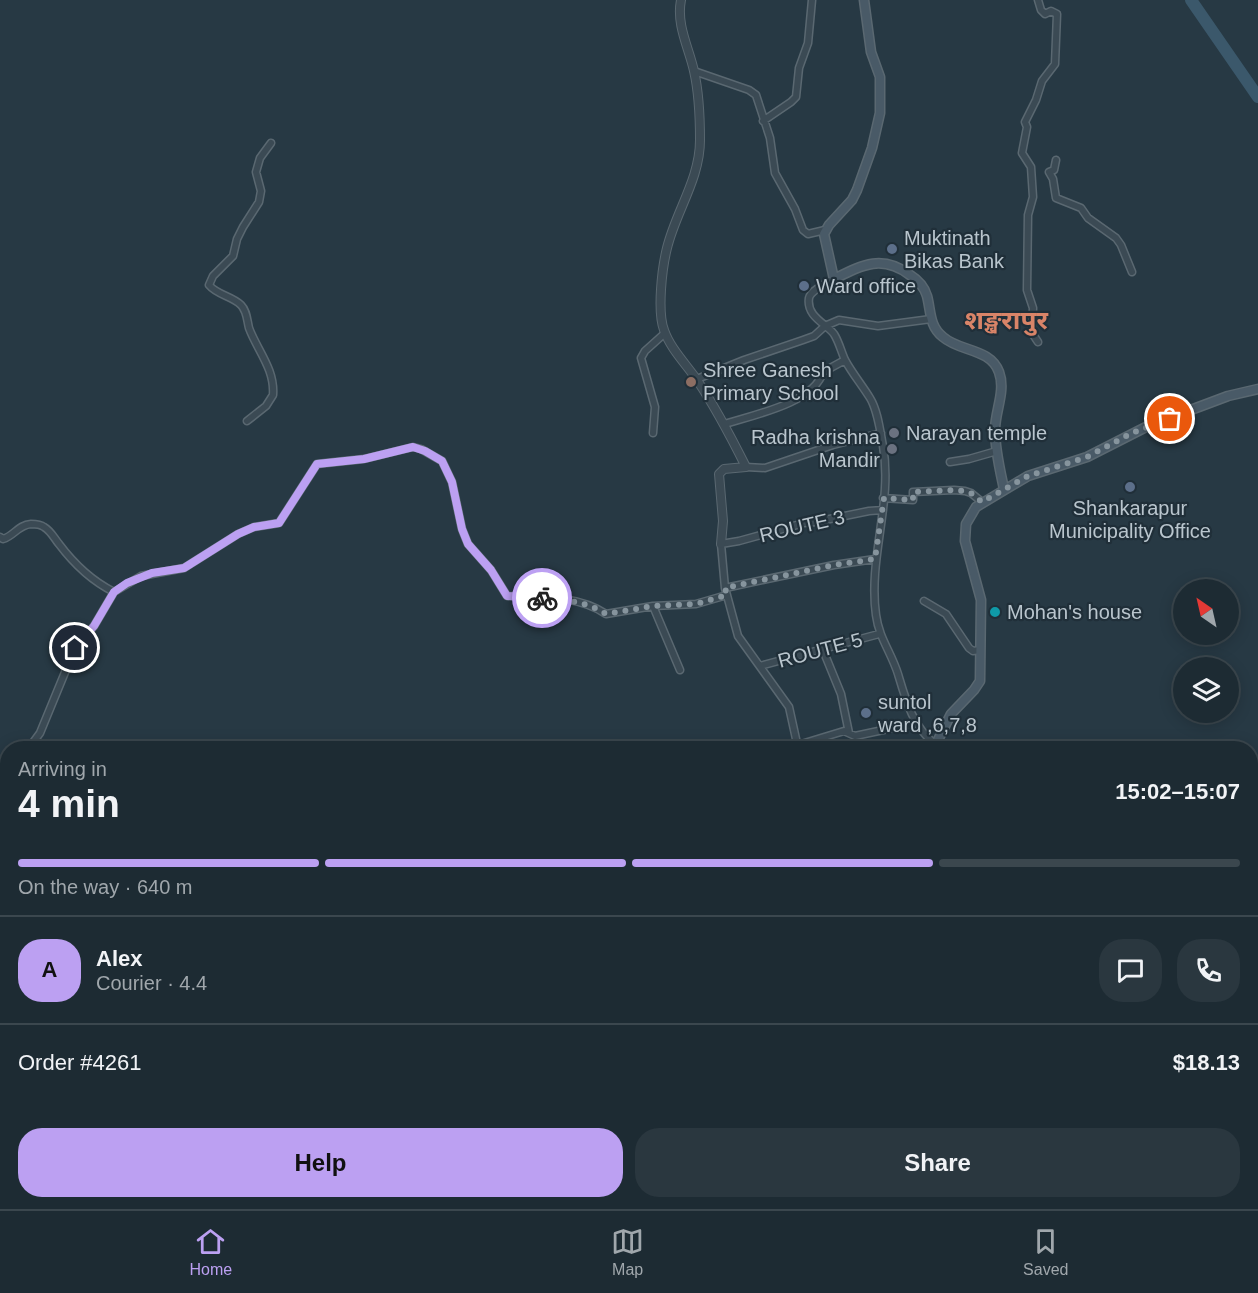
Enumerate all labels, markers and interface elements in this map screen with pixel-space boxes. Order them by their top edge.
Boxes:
place label: Muktinath Bikas Bank [904,227,1005,272]
marker: Muktinath Bikas Bank [885,242,899,256]
place label: Ward office [816,275,916,297]
marker: Ward office [797,279,811,293]
district label: शङ्खरापुर [964,305,1048,336]
place label: Shree Ganesh Primary School [703,359,839,404]
marker: Shree Ganesh Primary School [684,375,698,389]
pin [1144,393,1195,444]
icon: bag [1153,402,1186,435]
place label: Narayan temple [906,422,1047,444]
place label: Radha krishna Mandir [751,426,881,471]
marker: Narayan temple [887,426,901,440]
marker: Radha krishna Mandir [885,442,899,456]
marker: Shankarapur Municipality Office [1123,480,1137,494]
place label: Shankarapur Municipality Office [1049,497,1211,542]
street label: ROUTE 3 [757,506,847,546]
courier [512,568,572,628]
north arrow [1173,579,1239,645]
map controls [1173,579,1239,723]
icon: bike [526,582,559,615]
place label: Mohan's house [1007,601,1142,623]
marker: Mohan's house [988,605,1002,619]
pin [49,622,100,673]
street label: ROUTE 5 [775,628,865,672]
icon: home [58,631,91,664]
button: layers [1173,657,1239,723]
place label: suntol ward ,6,7,8 [877,691,977,736]
marker: suntol ward ,6,7,8 [859,706,873,720]
text: Arriving in [18,758,107,780]
text: 15:02–15:07 [1115,779,1240,804]
text: 4 min [18,782,120,825]
text: On the way · 640 m [18,876,193,898]
button: chat [1099,939,1162,1002]
button: phone [1177,939,1240,1002]
text: Alex [96,946,142,971]
text: A [42,957,57,982]
text: Courier · 4.4 [96,972,207,994]
text: Order #4261 [18,1050,142,1075]
text: $18.13 [1173,1050,1240,1075]
button: Help [18,1128,623,1197]
button: Share [635,1128,1240,1197]
tab: Home [189,1225,232,1279]
tab: Map [611,1225,644,1279]
tab: Saved [1023,1225,1068,1279]

